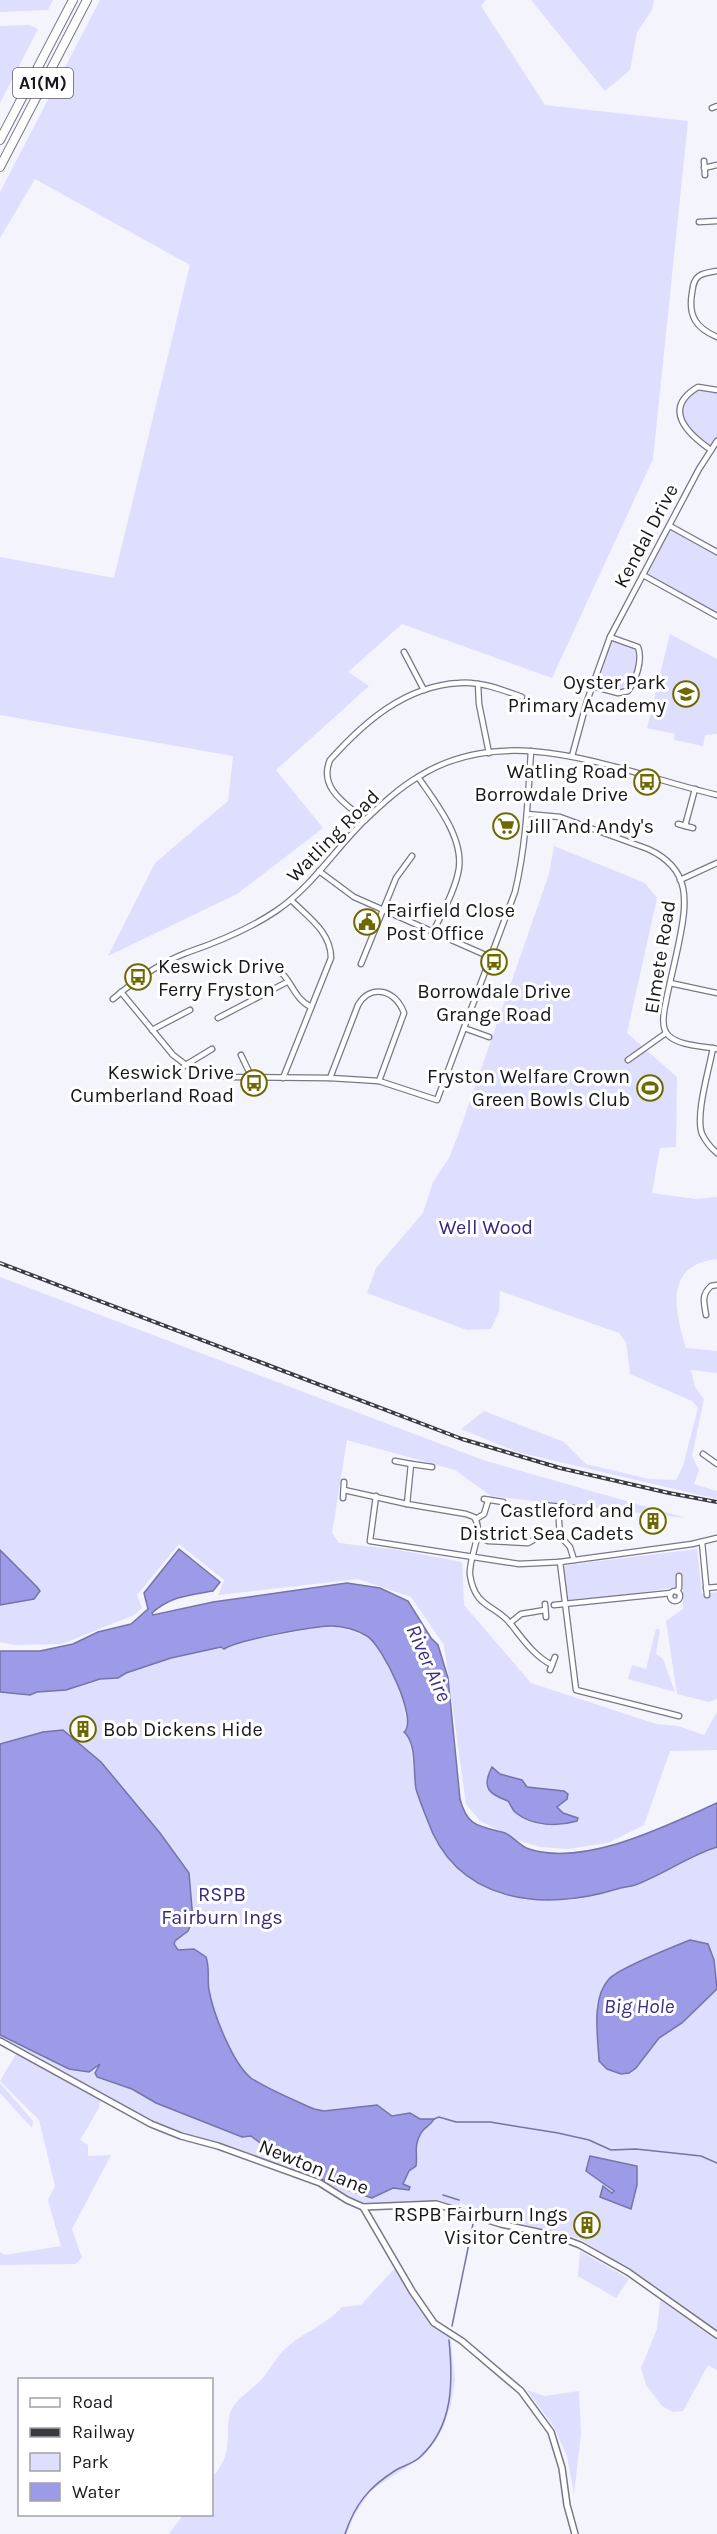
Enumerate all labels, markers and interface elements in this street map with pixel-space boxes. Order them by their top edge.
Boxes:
road number: A1(M) [13,68,73,98]
street label: Kendal Drive [609,480,683,592]
place label: Oyster Park Primary Academy [508,671,666,717]
school or university icon: Oyster Park Primary Academy [671,679,701,709]
place label: Watling Road Borrowdale Drive [475,760,628,806]
bus stop icon: Watling Road Borrowdale Drive [632,767,662,797]
street label: Watling Road [282,785,384,887]
supermarket icon: Jill And Andy's [491,811,521,841]
place label: Jill And Andy's [526,815,654,838]
place label: Fairfield Close Post Office [386,899,515,945]
street label: Elmete Road [640,899,680,1015]
public building icon: Fairfield Close Post Office [352,907,382,937]
bus stop icon: Borrowdale Drive Grange Road [479,947,509,977]
place label: Keswick Drive Ferry Fryston [158,955,284,1001]
bus stop icon: Keswick Drive Ferry Fryston [123,962,153,992]
place label: Borrowdale Drive Grange Road [417,980,571,1026]
place label: Keswick Drive Cumberland Road [70,1061,234,1107]
place label: Fryston Welfare Crown Green Bowls Club [427,1065,630,1111]
bus stop icon: Keswick Drive Cumberland Road [239,1068,269,1098]
sports icon: Fryston Welfare Crown Green Bowls Club [635,1073,665,1103]
park label: Well Wood [439,1216,533,1239]
place label: Castleford and District Sea Cadets [459,1499,634,1545]
building icon: Castleford and District Sea Cadets [638,1506,668,1536]
water label: River Aire [401,1621,457,1705]
building icon: Bob Dickens Hide [68,1714,98,1744]
place label: Bob Dickens Hide [103,1718,263,1741]
park label: RSPB Fairburn Ings [161,1883,283,1929]
water label: Big Hole [604,1994,675,2018]
street label: Newton Lane [256,2135,372,2199]
place label: RSPB Fairburn Ings Visitor Centre [394,2203,568,2249]
building icon: RSPB Fairburn Ings Visitor Centre [572,2210,602,2240]
legend [18,2378,213,2516]
text: Road [72,2391,113,2413]
text: Railway [72,2421,135,2443]
text: Park [72,2451,109,2473]
text: Water [72,2481,120,2503]

